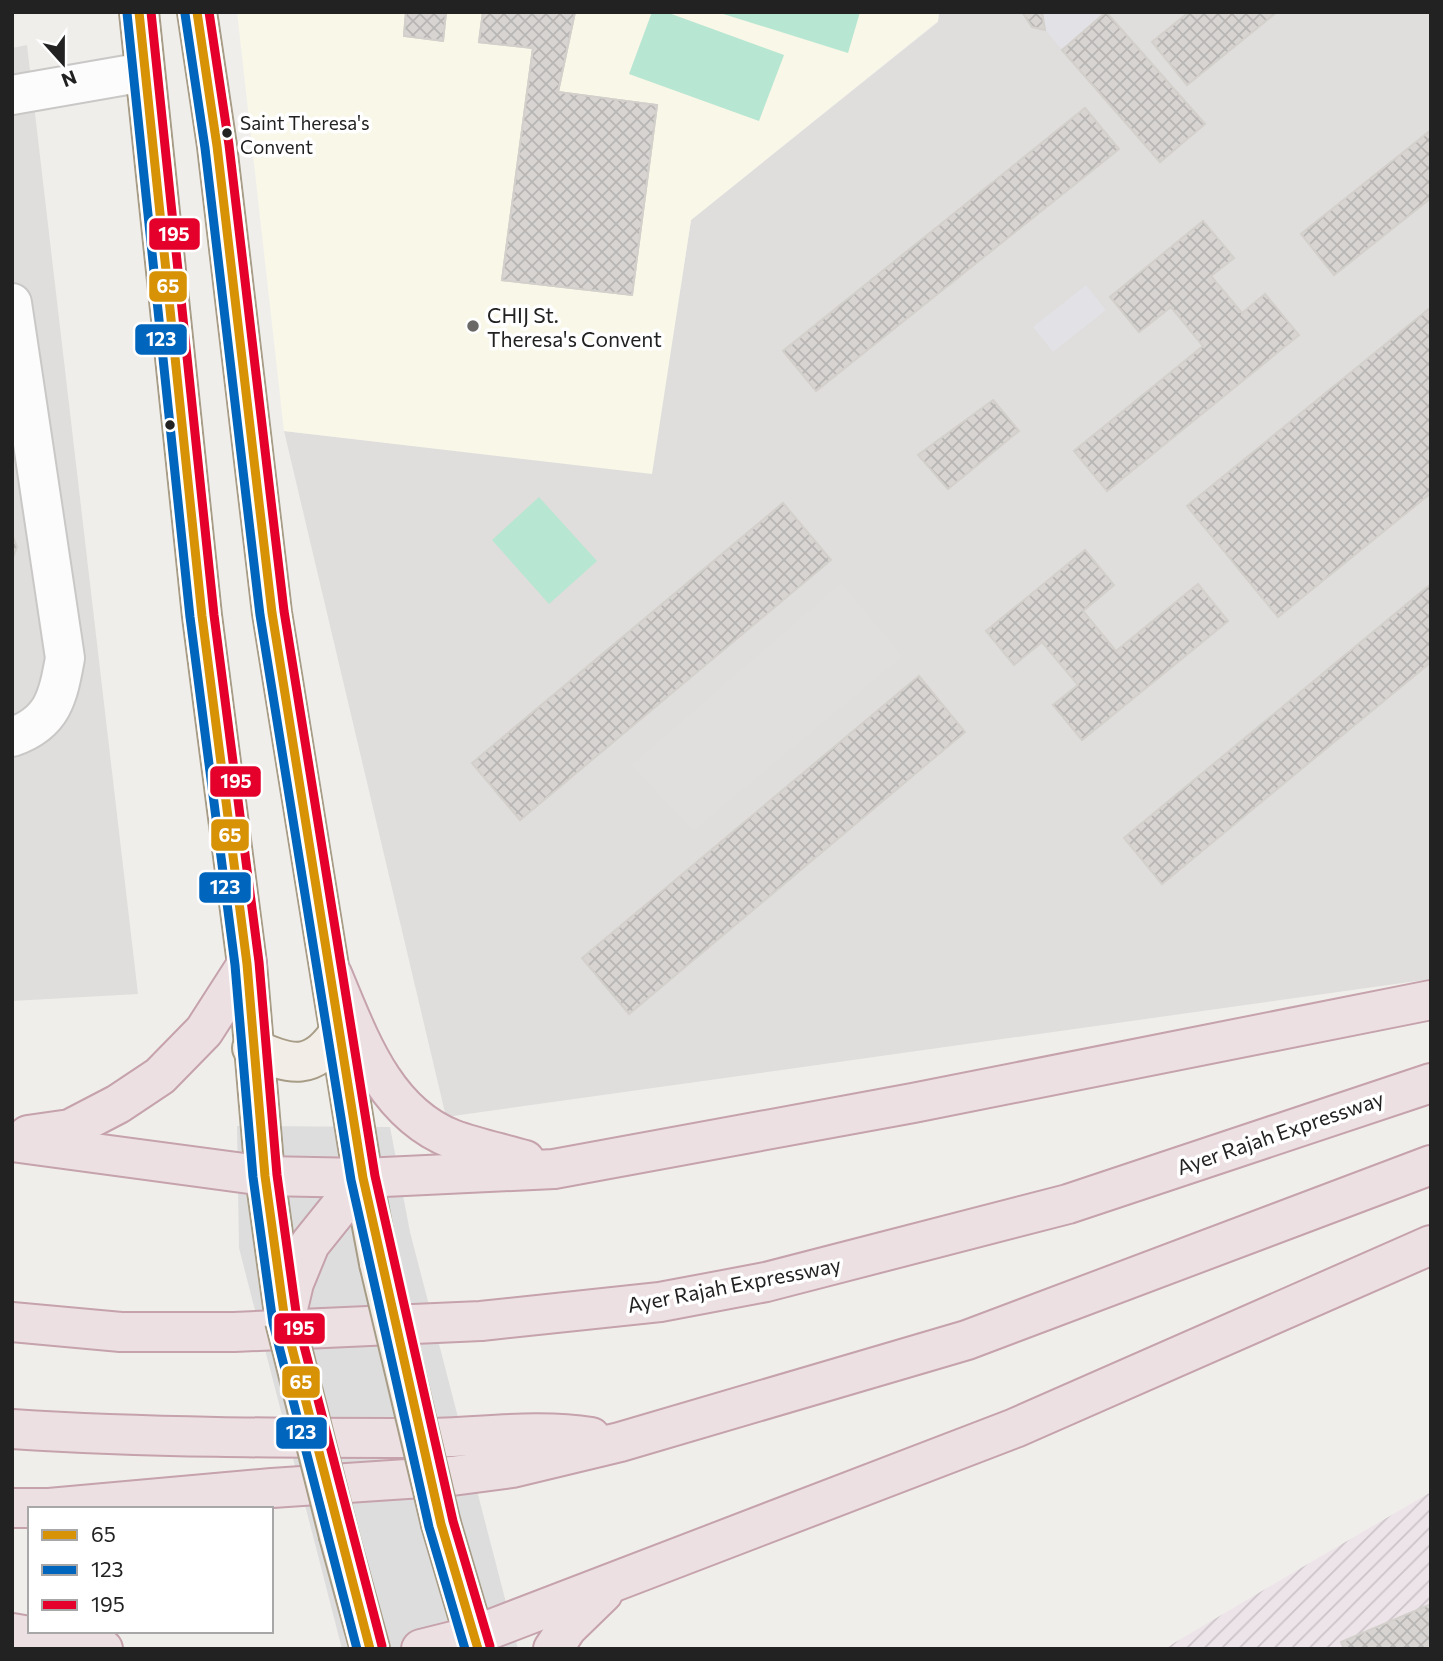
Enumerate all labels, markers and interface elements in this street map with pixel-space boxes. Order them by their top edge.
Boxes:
north arrow [28,28,98,98]
text: N [58,66,80,93]
place label: Saint Theresa's Convent [240,111,370,158]
marker: Saint Theresa's Convent [220,126,234,140]
line badge: 195 [148,217,201,251]
text: 195 [158,222,190,245]
line badge: 65 [148,270,188,303]
text: 65 [157,274,179,297]
place label: CHIJ St. Theresa's Convent [487,302,662,351]
marker: CHIJ St. Theresa's Convent [465,318,481,334]
line badge: 123 [134,323,188,356]
text: 123 [146,327,176,350]
unlabelled marker [163,418,177,432]
line badge: 195 [209,765,262,798]
text: 195 [220,769,252,792]
line badge: 65 [210,818,250,852]
text: 65 [219,823,241,846]
line badge: 123 [198,871,252,904]
text: 123 [210,875,240,898]
street label: Ayer Rajah Expressway [1173,1085,1387,1179]
street label: Ayer Rajah Expressway [625,1251,843,1317]
line badge: 195 [273,1312,326,1345]
text: 195 [283,1316,315,1339]
line badge: 65 [281,1365,321,1399]
text: 65 [290,1370,312,1393]
line badge: 123 [275,1416,328,1450]
text: 123 [286,1420,316,1443]
legend [28,1507,273,1633]
text: 65 [91,1521,116,1546]
text: 123 [91,1556,124,1581]
text: 195 [91,1591,125,1616]

